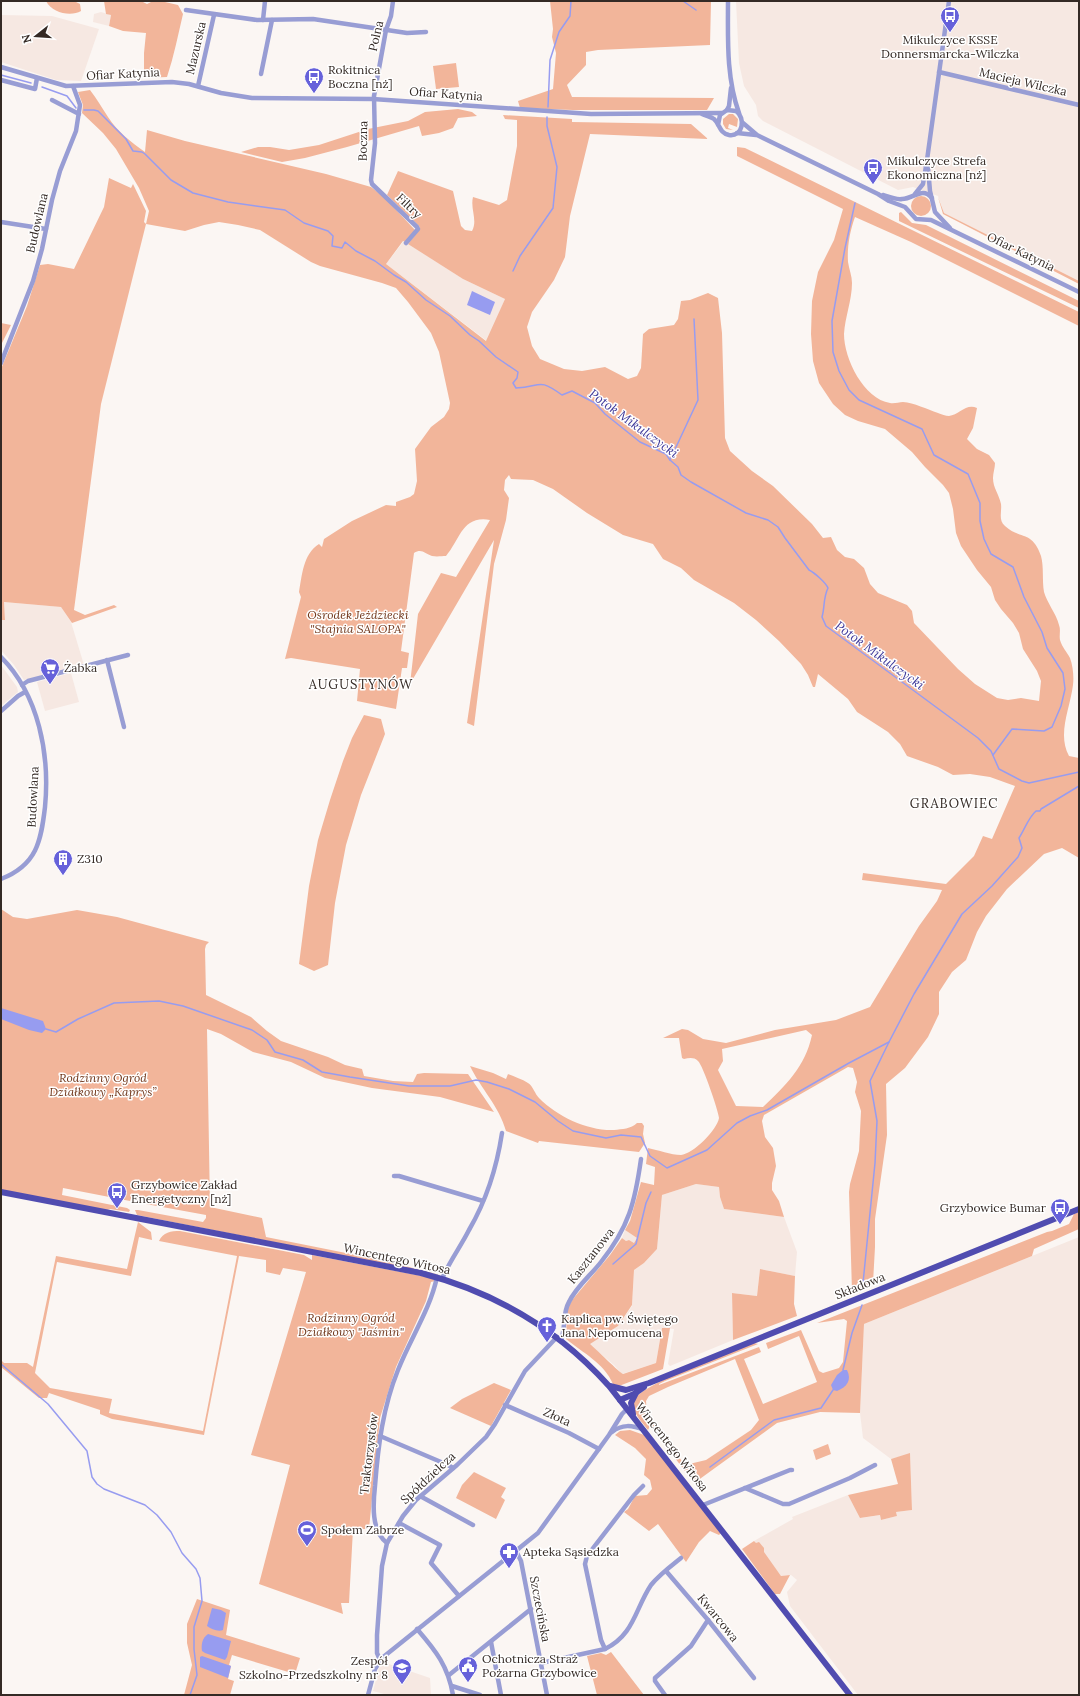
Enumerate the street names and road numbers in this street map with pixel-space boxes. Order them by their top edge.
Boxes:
street label: Polna [365,19,386,53]
street label: Mazurska [182,20,209,76]
street label: Ofiar Katynia [86,64,160,83]
street label: Macieja Wilczka [978,64,1068,99]
street label: Ofiar Katynia [409,83,483,104]
street label: Boczna [355,121,370,161]
street label: Filtry [394,190,426,222]
street label: Budowlana [22,191,51,254]
street label: Ofiar Katynia [985,229,1058,274]
street label: Budowlana [23,766,42,828]
street label: Kasztanowa [564,1225,617,1287]
street label: Wincentego Witosa [342,1240,452,1277]
street label: Składowa [833,1269,887,1302]
street label: Wincentego Witosa [633,1399,712,1494]
street label: Złota [541,1404,573,1429]
street label: Traktorzystów [356,1412,381,1495]
street label: Spółdzielcza [397,1448,458,1507]
street label: Szczecińska [527,1575,554,1643]
street label: Kwarcowa [695,1591,742,1645]

